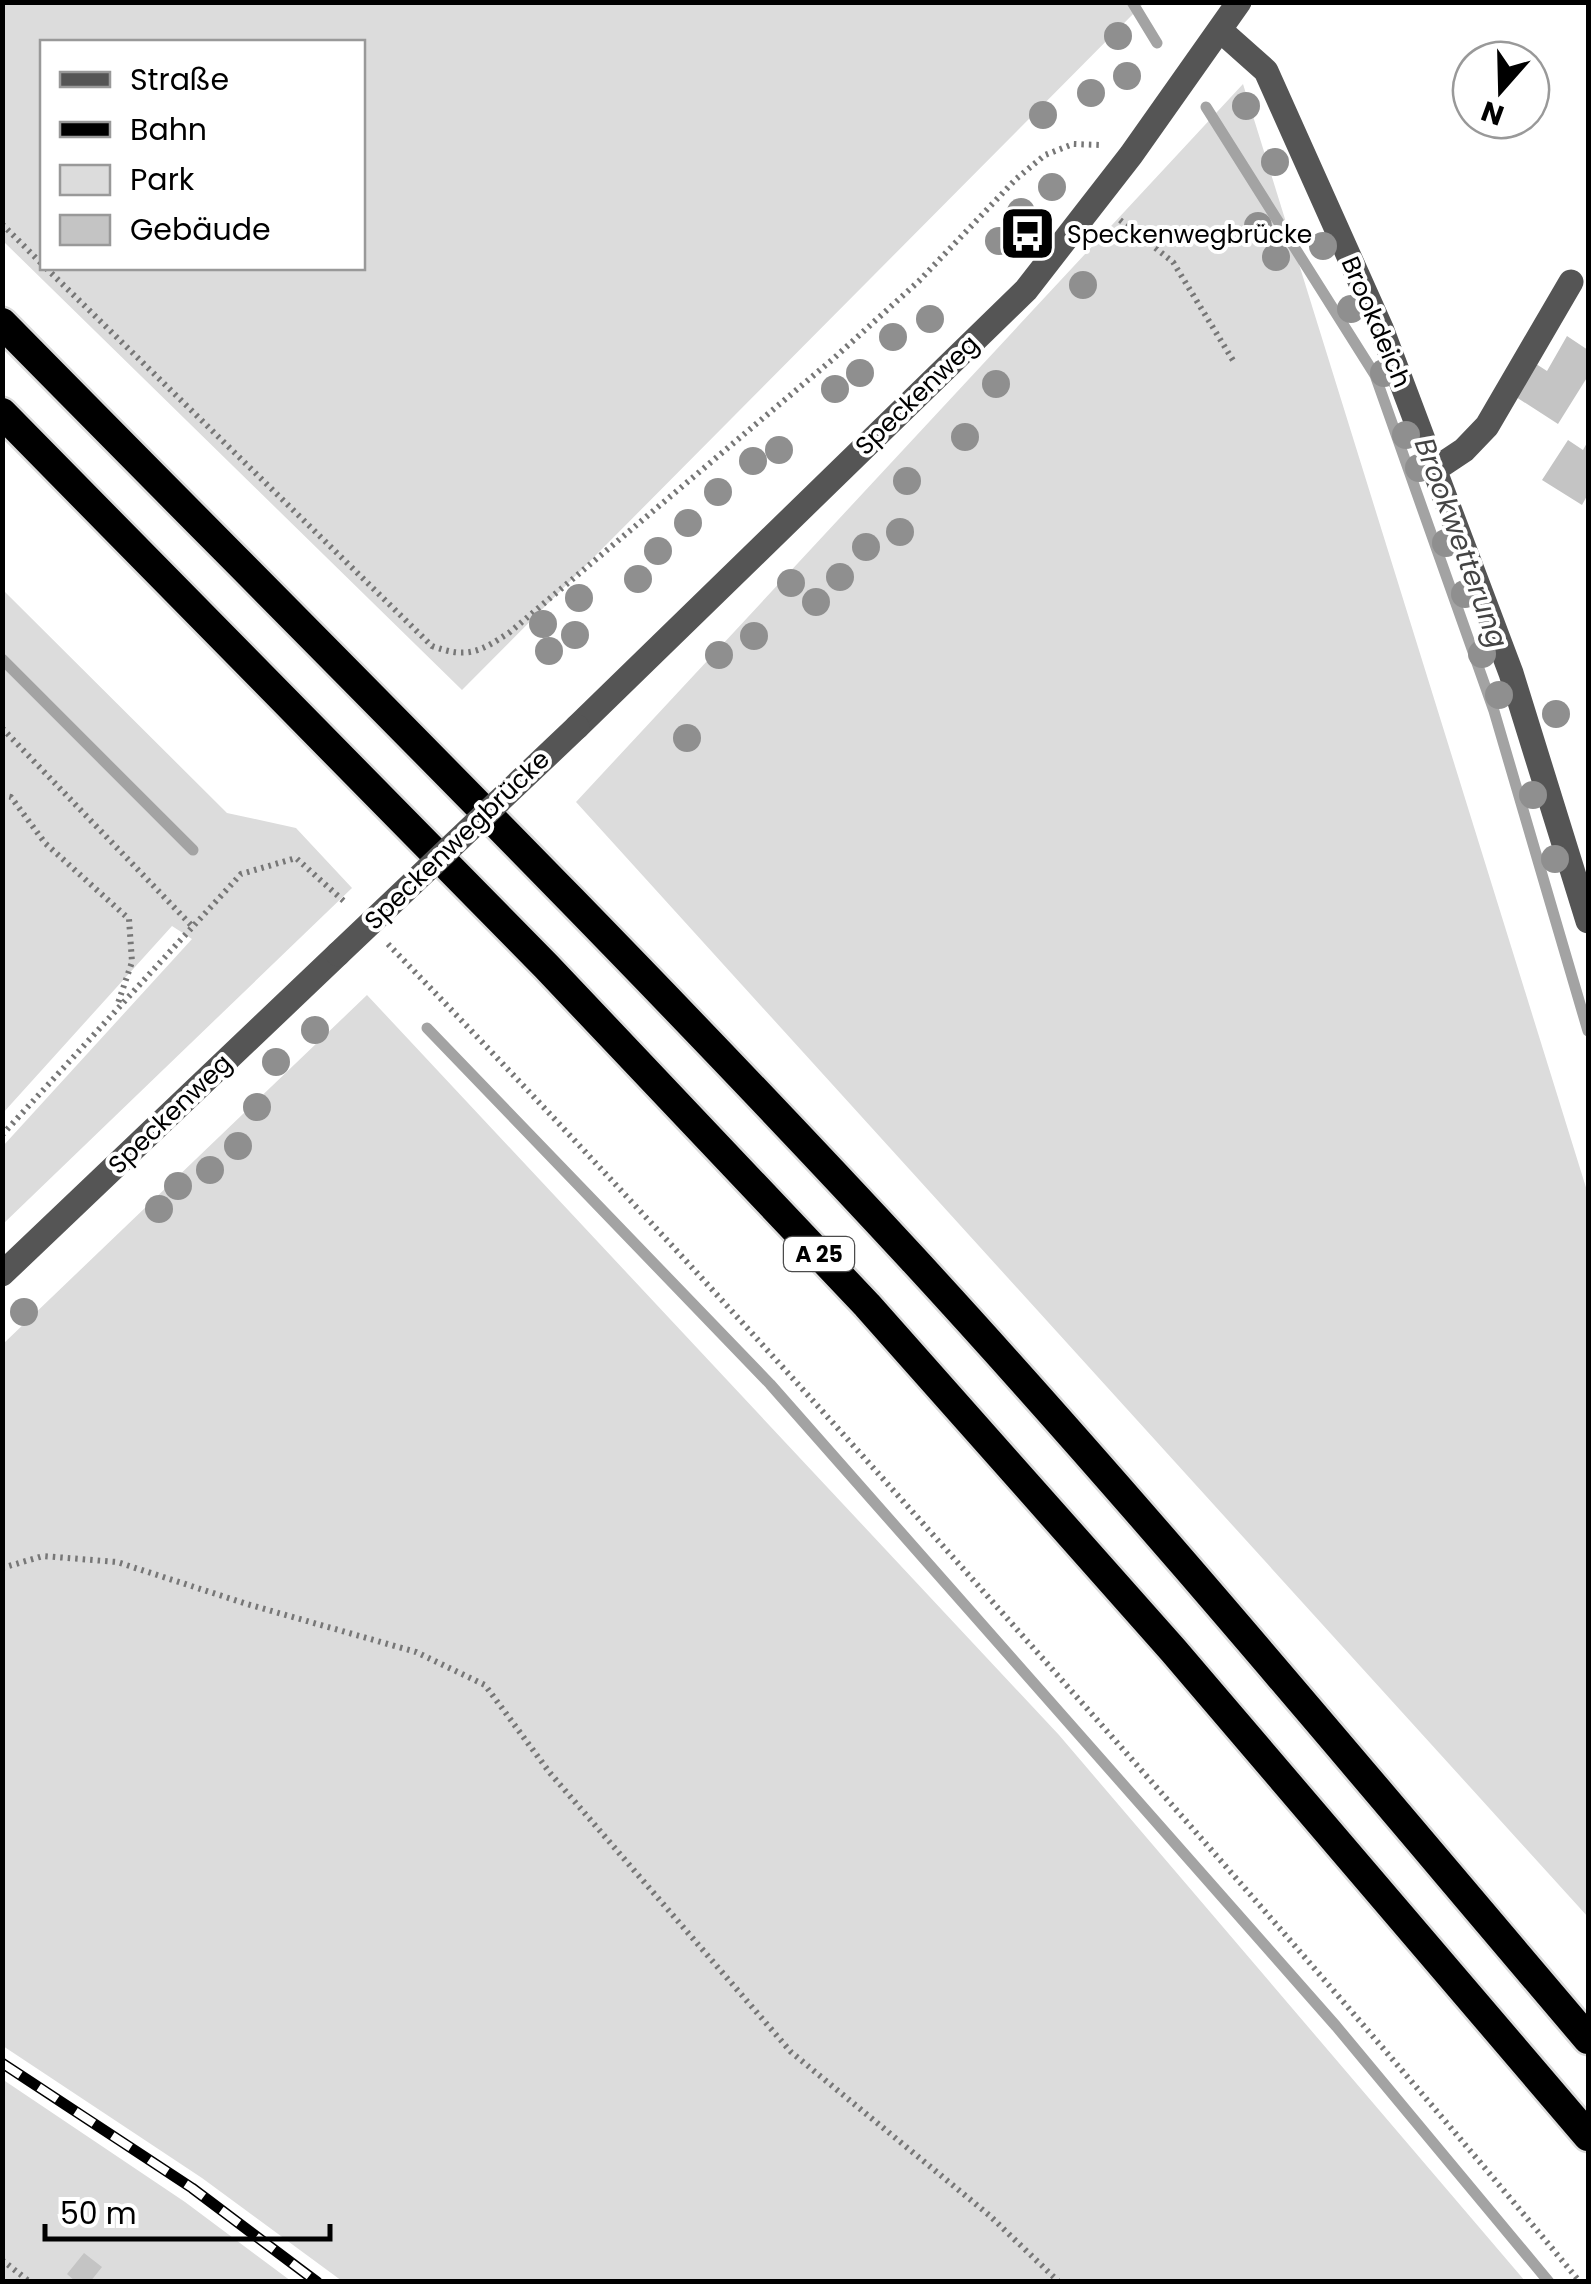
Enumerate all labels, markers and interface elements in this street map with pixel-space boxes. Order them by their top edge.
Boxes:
legend [40,40,365,270]
north arrow [1451,40,1551,140]
text: Straße [130,58,229,101]
text: N [1476,91,1509,135]
text: Bahn [130,108,207,151]
text: Park [130,158,195,201]
bus stop icon: Speckenwegbrücke [998,204,1058,264]
text: Gebäude [130,208,271,251]
place label: Speckenwegbrücke [1067,217,1312,252]
street label: Brookdeich [1333,251,1419,393]
street label: Speckenweg [847,327,987,463]
water label: Brookwetterung [1405,432,1517,654]
street label: Speckenwegbrücke [357,742,557,938]
street label: Speckenweg [100,1046,240,1182]
road number: A 25 [784,1237,854,1271]
scale bar [45,2179,330,2241]
text: 50 m [60,2192,137,2235]

